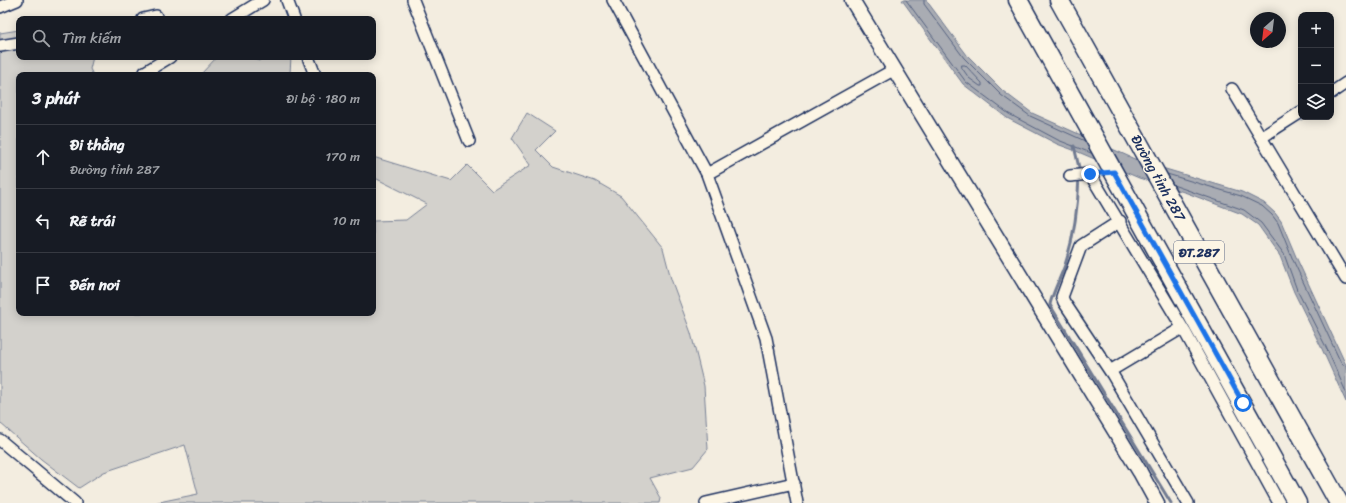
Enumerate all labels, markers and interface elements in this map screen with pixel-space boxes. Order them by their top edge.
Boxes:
north arrow [1250,12,1286,48]
map controls [1298,12,1334,120]
button: + [1298,12,1334,48]
search box [16,16,376,60]
text: Tìm kiếm [62,25,121,51]
icon: search [30,27,52,49]
button: − [1298,48,1334,84]
text: 3 phút [32,83,80,113]
button: layers [1298,84,1334,120]
text: Đi bộ · 180 m [286,87,360,110]
street label: Đường tỉnh 287 [1124,130,1193,227]
text: Đi thẳng [70,132,125,158]
text: 170 m [325,145,360,168]
icon: ahead [32,146,54,168]
text: Đường tỉnh 287 [70,158,159,181]
route end [1081,165,1099,183]
text: Rẽ trái [70,208,115,234]
text: 10 m [333,209,360,232]
icon: left [32,210,54,232]
road number: ĐT.287 [1174,241,1224,263]
text: Đến nơi [70,272,120,298]
icon: arrive [32,274,54,296]
route start [1234,394,1252,412]

